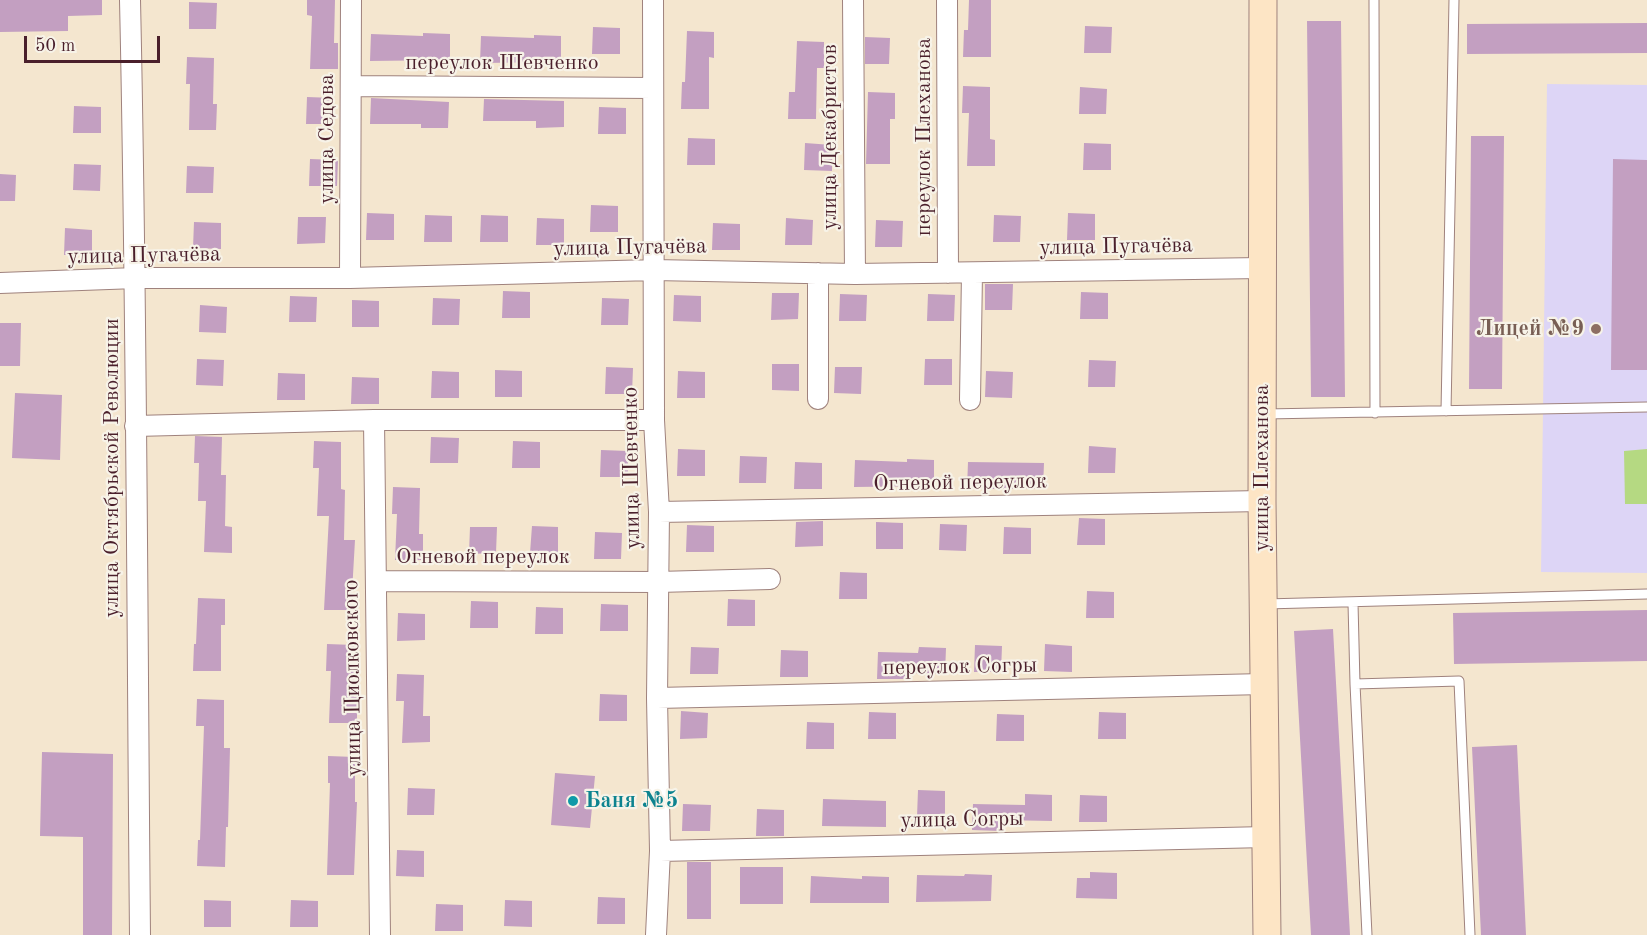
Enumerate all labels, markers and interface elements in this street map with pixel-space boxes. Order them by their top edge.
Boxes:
scale bar [27,24,164,62]
text: 50 m [35,37,75,55]
street label: переулок Плеханова [911,38,937,236]
street label: улица Декабристов [817,44,843,230]
street label: переулок Шевченко [405,50,599,76]
street label: улица Седова [314,74,340,204]
street label: улица Пугачёва [1039,232,1193,262]
street label: улица Пугачёва [553,233,707,263]
street label: улица Пугачёва [67,241,221,271]
place label: Лицей №9 [1476,316,1584,342]
street label: улица Октябрьской Революции [99,318,125,618]
marker: Лицей №9 [1589,322,1603,336]
street label: улица Плеханова [1249,384,1275,552]
street label: улица Шевченко [617,387,647,549]
street label: Огневой переулок [873,468,1047,498]
street label: Огневой переулок [396,544,570,570]
street label: улица Циолковского [338,579,368,777]
street label: переулок Согры [883,652,1037,682]
place label: Баня №5 [585,788,678,814]
marker: Баня №5 [566,794,580,808]
street label: улица Согры [900,806,1024,834]

